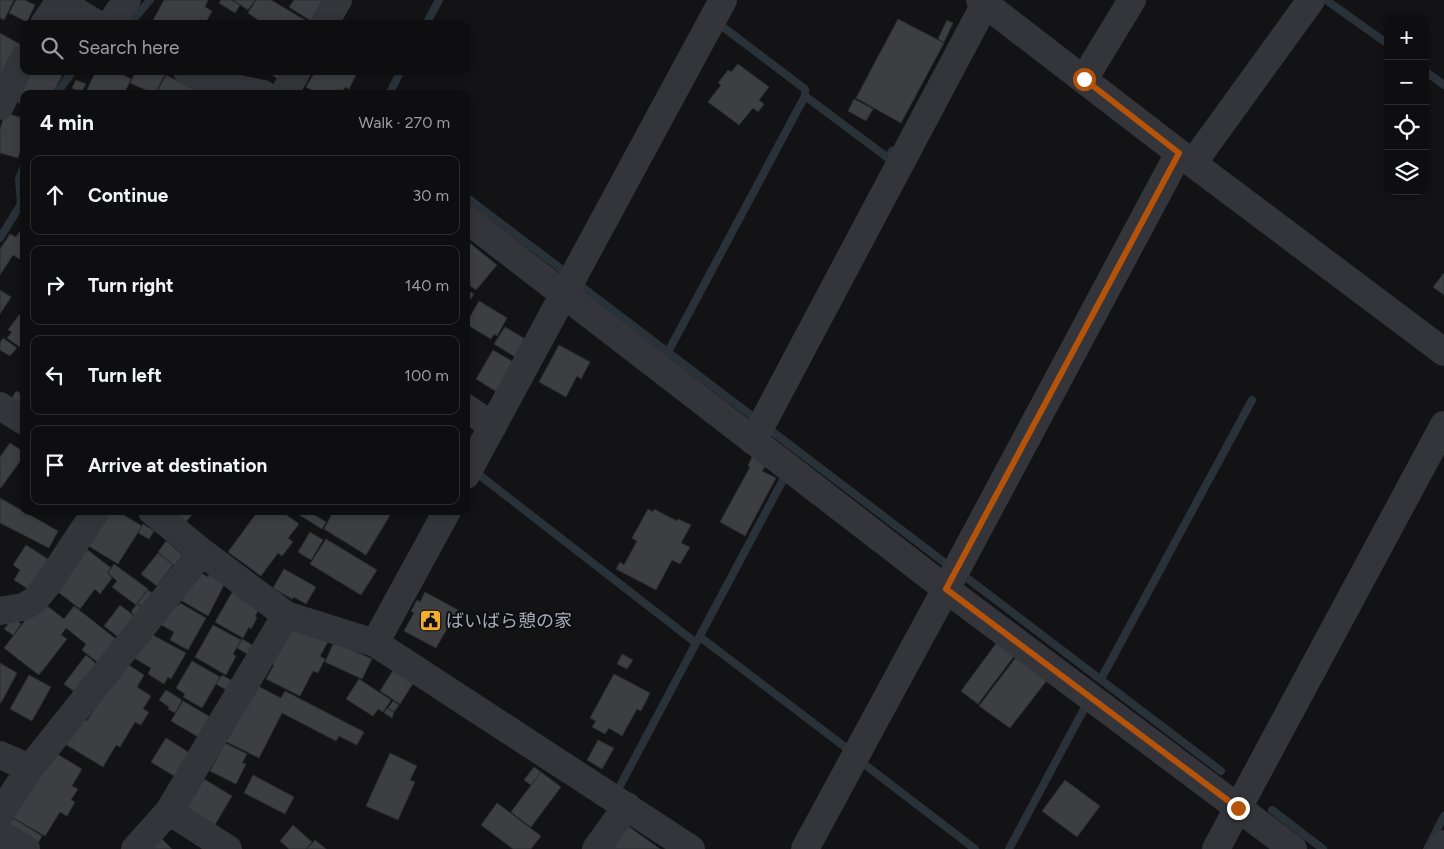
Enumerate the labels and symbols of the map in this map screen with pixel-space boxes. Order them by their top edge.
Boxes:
route start [1073,68,1096,91]
public building icon: ばいばら憩の家 [418,609,442,633]
place label: ばいばら憩の家 [446,610,572,632]
route end [1227,797,1250,820]

